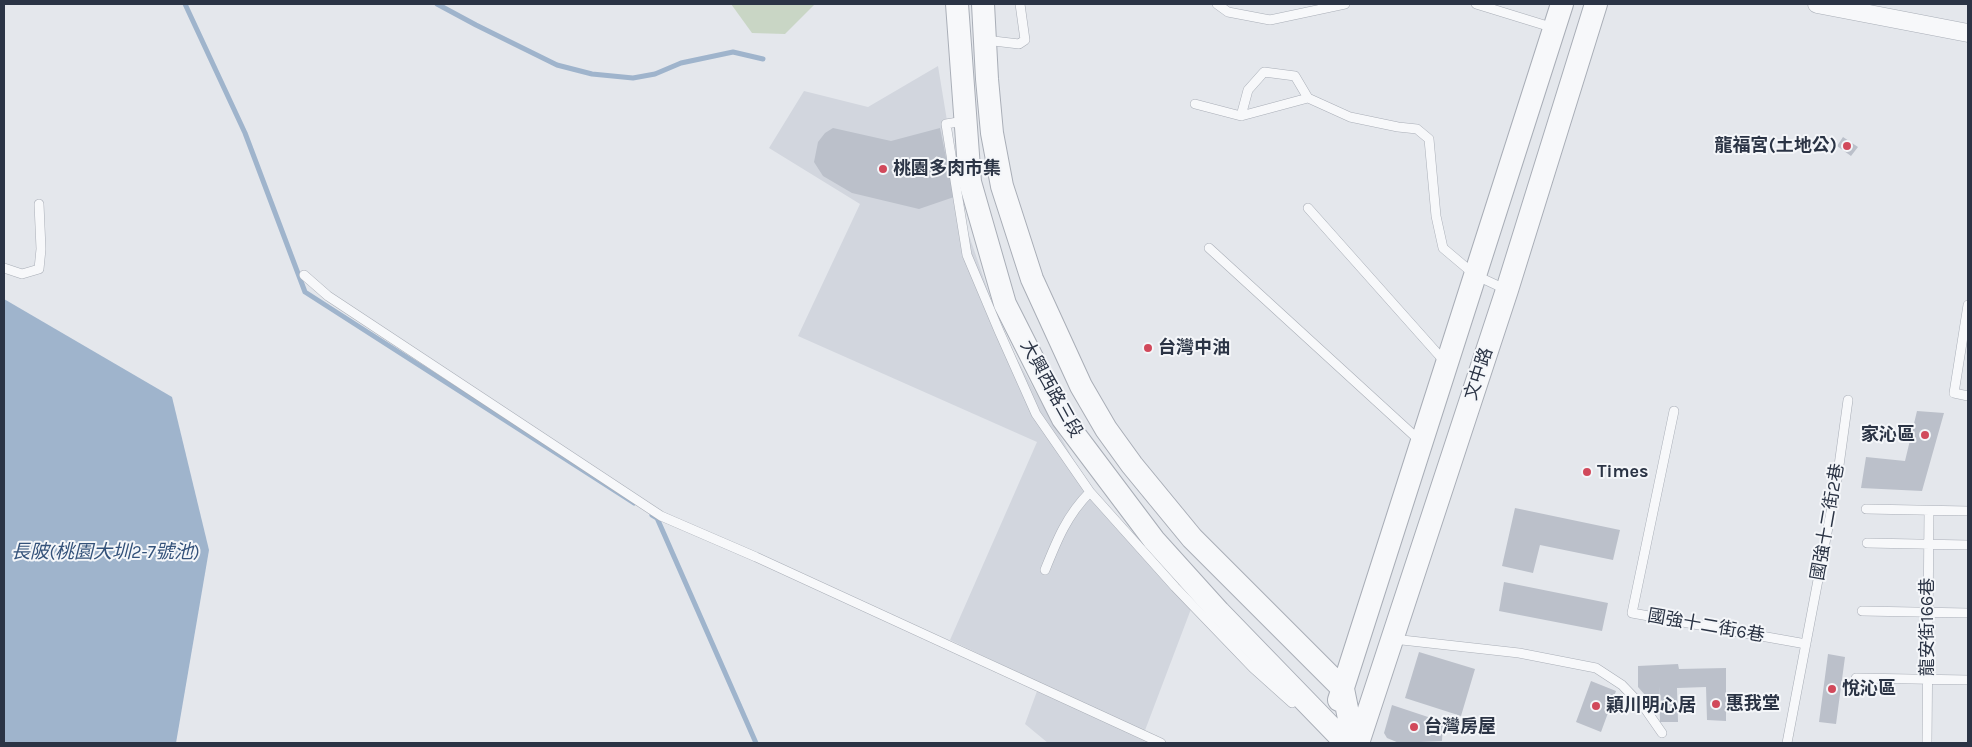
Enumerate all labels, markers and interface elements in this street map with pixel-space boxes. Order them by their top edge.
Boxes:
place label: 龍福宮(土地公) [1715,135,1837,157]
marker: 龍福宮(土地公) [1841,140,1853,152]
place label: 桃園多肉市集 [893,158,1001,180]
marker: 桃園多肉市集 [877,163,889,175]
street label: 大興西路三段 [1015,337,1087,441]
place label: 台灣中油 [1158,337,1230,359]
marker: 台灣中油 [1142,342,1154,354]
street label: 文中路 [1460,345,1498,403]
place label: 家沁區 [1861,424,1915,446]
marker: 家沁區 [1919,429,1931,441]
place label: Times [1597,461,1649,483]
street label: 國強十二街2巷 [1807,462,1849,582]
marker: Times [1581,466,1593,478]
water label: 長陂(桃園大圳2-7號池) [11,542,199,564]
street label: 龍安街166巷 [1917,578,1939,676]
street label: 國強十二街6巷 [1646,605,1766,647]
place label: 悅沁區 [1842,678,1896,700]
marker: 悅沁區 [1826,683,1838,695]
place label: 惠我堂 [1726,693,1780,715]
place label: 穎川明心居 [1606,695,1696,717]
marker: 惠我堂 [1710,698,1722,710]
marker: 穎川明心居 [1590,700,1602,712]
place label: 台灣房屋 [1424,716,1496,738]
marker: 台灣房屋 [1408,721,1420,733]

